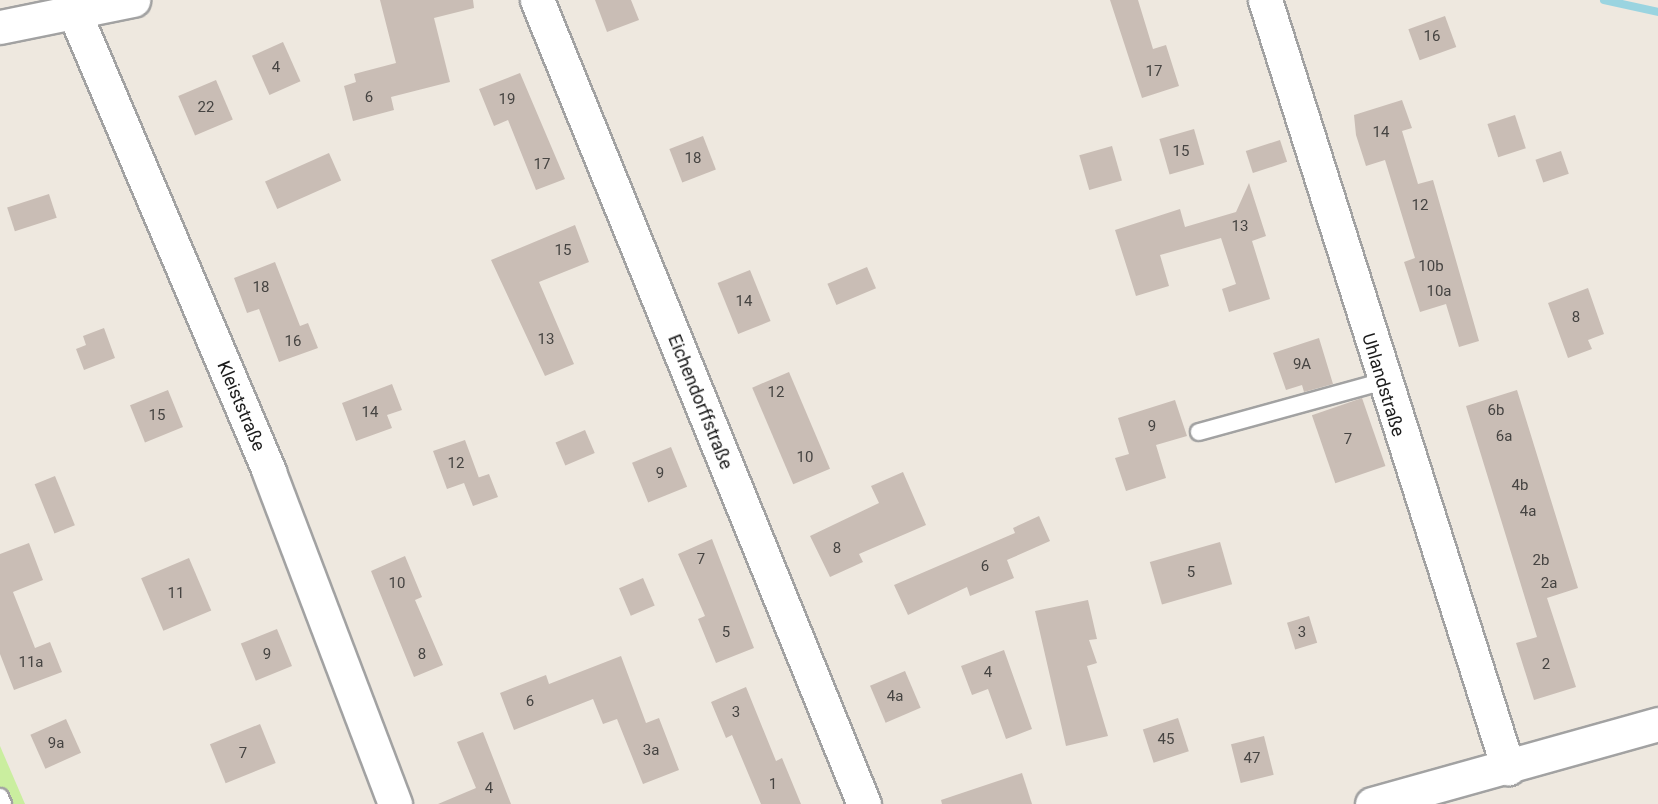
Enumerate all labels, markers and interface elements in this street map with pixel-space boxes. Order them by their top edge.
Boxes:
house number: 16 [1424,28,1440,46]
house number: 4 [272,59,280,77]
house number: 17 [1146,63,1162,81]
house number: 6 [365,89,373,107]
house number: 19 [499,91,515,109]
house number: 22 [198,99,214,117]
house number: 14 [1373,124,1389,142]
house number: 15 [1173,143,1189,161]
house number: 18 [685,150,701,168]
house number: 17 [534,156,550,174]
house number: 12 [1412,197,1428,215]
house number: 13 [1232,218,1248,236]
house number: 15 [555,242,571,260]
house number: 10b [1418,258,1444,276]
house number: 18 [253,279,269,297]
house number: 10a [1426,283,1452,301]
house number: 14 [736,293,752,311]
house number: 8 [1572,309,1580,327]
house number: 13 [538,331,554,349]
street label: Eichendorffstraße [663,331,737,473]
street label: Uhlandstraße [1357,331,1409,439]
house number: 16 [285,333,301,351]
house number: 9A [1293,356,1311,374]
street label: Kleiststraße [212,358,270,454]
house number: 12 [768,384,784,402]
house number: 6b [1488,402,1504,420]
house number: 14 [362,404,378,422]
house number: 15 [149,407,165,425]
house number: 9 [1148,418,1156,436]
house number: 6a [1496,428,1512,446]
house number: 7 [1344,431,1352,449]
house number: 10 [797,449,813,467]
house number: 12 [448,455,464,473]
house number: 9 [656,465,664,483]
house number: 4b [1512,477,1528,495]
house number: 4a [1520,503,1536,521]
house number: 8 [833,540,841,558]
house number: 7 [697,551,705,569]
house number: 2b [1533,552,1549,570]
house number: 6 [981,558,989,576]
house number: 5 [1187,564,1195,582]
house number: 10 [389,575,405,593]
house number: 2a [1541,575,1557,593]
house number: 11 [168,585,184,603]
house number: 5 [722,624,730,642]
house number: 3 [1298,624,1306,642]
house number: 9 [263,646,271,664]
house number: 8 [418,646,426,664]
house number: 11a [18,654,44,672]
house number: 2 [1542,656,1550,674]
house number: 4 [984,664,992,682]
house number: 4a [887,688,903,706]
house number: 6 [526,693,534,711]
house number: 3 [732,704,740,722]
house number: 45 [1158,731,1174,749]
house number: 9a [48,735,64,753]
house number: 3a [643,742,659,760]
house number: 7 [239,745,247,763]
house number: 47 [1244,750,1260,768]
house number: 1 [769,776,777,794]
house number: 4 [485,780,493,798]

